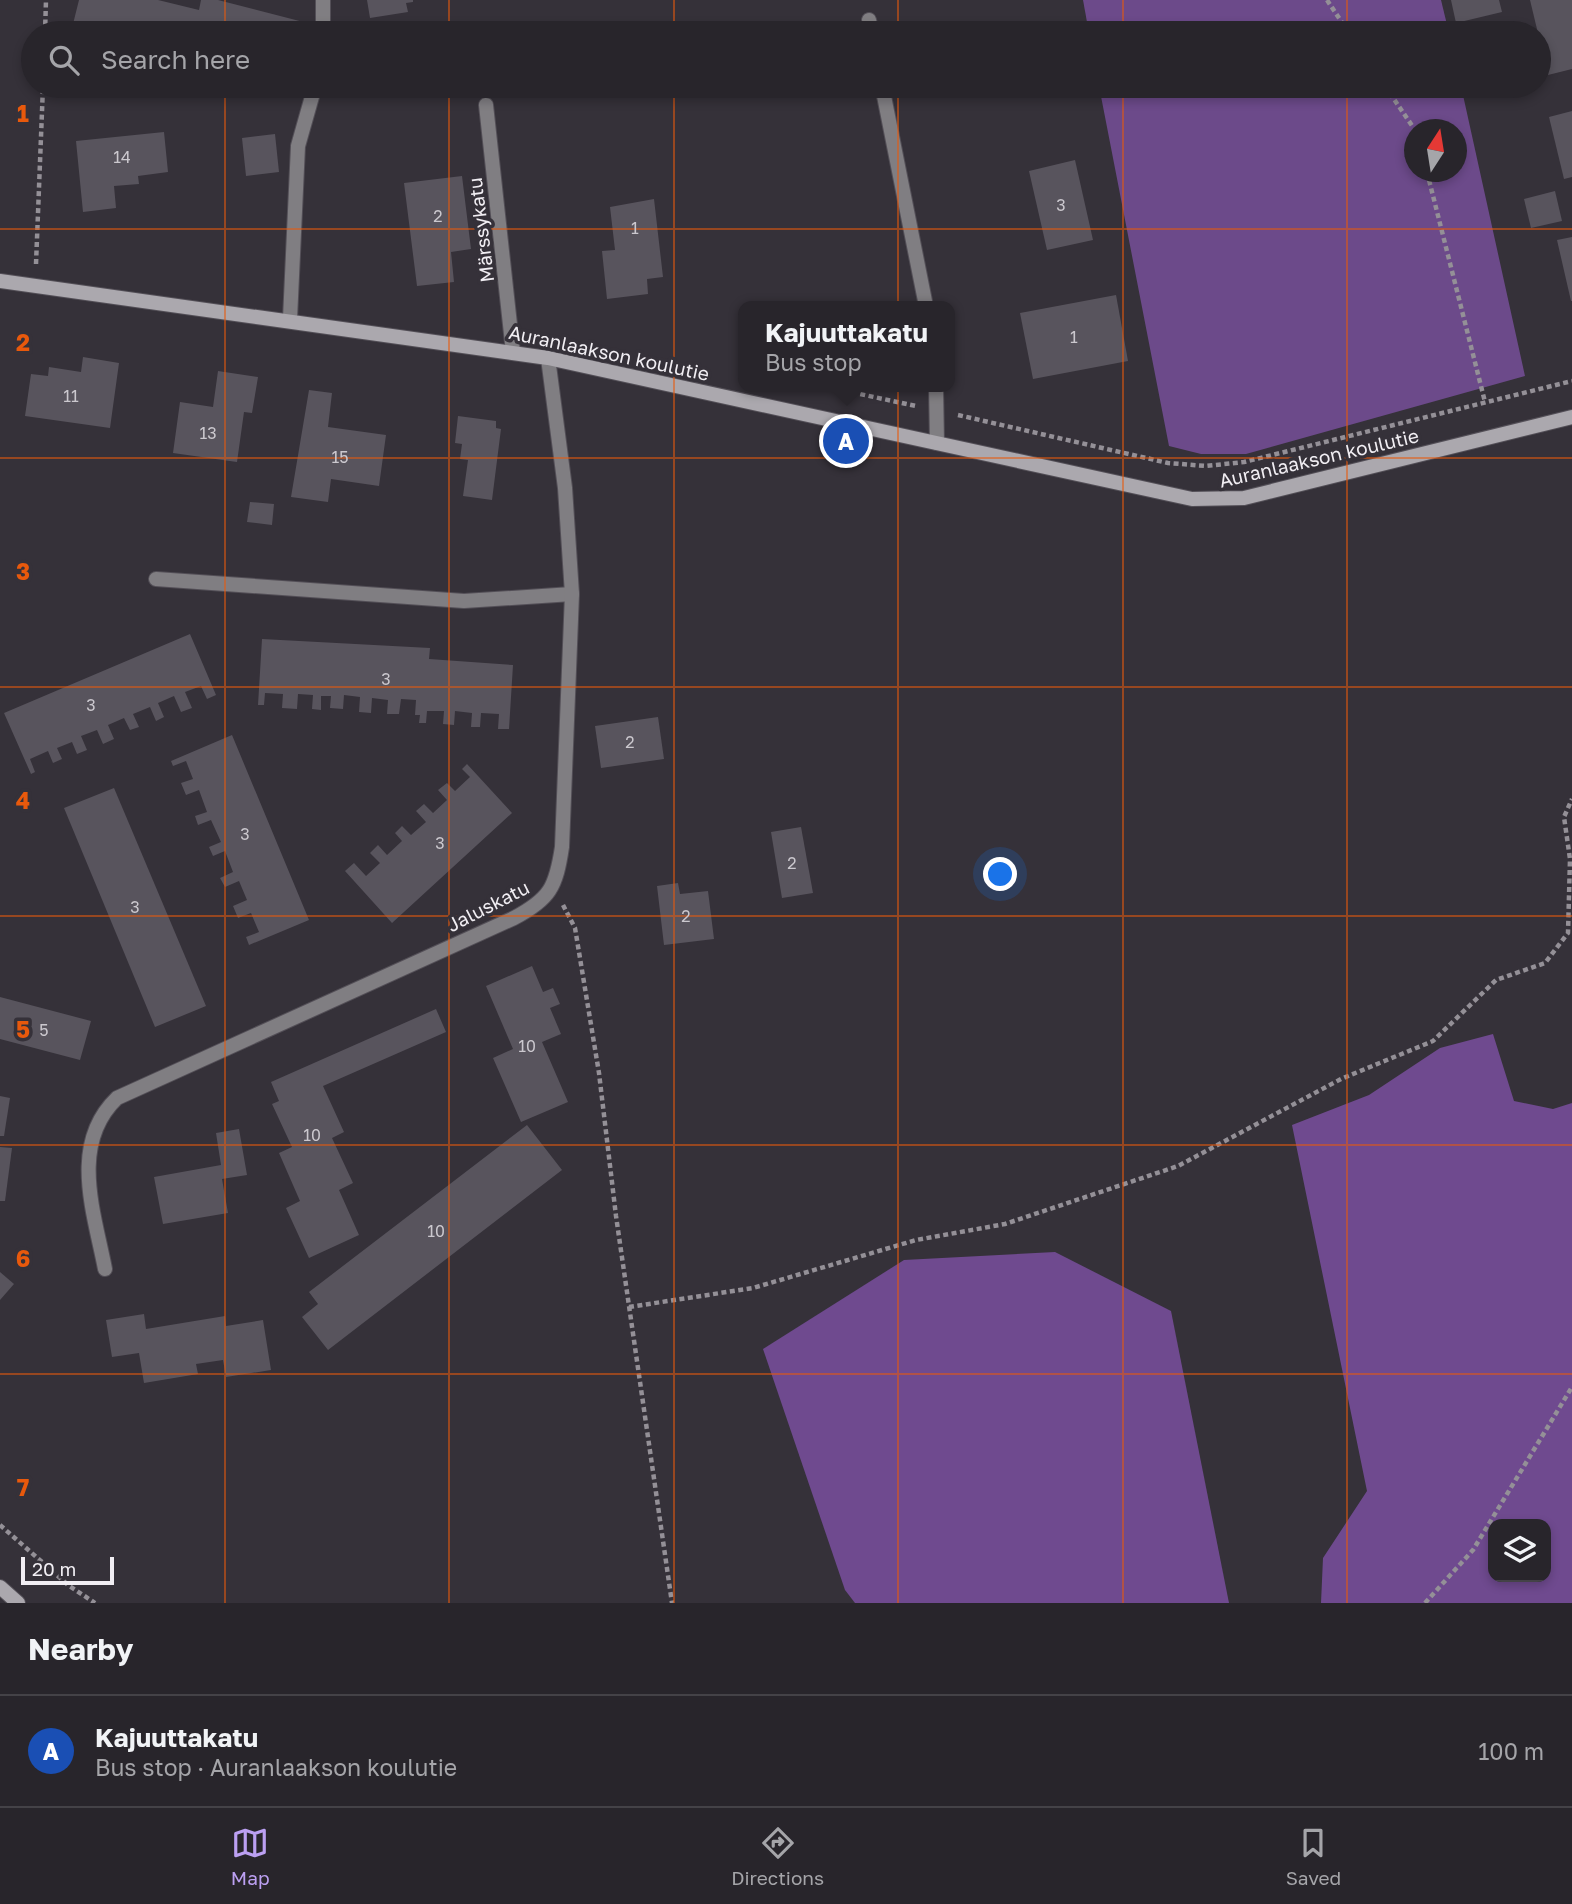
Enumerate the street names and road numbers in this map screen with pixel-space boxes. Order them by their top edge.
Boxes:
street label: Märssykatu [463,176,498,284]
street label: Auranlaakson koulutie [507,320,711,385]
street label: Auranlaakson koulutie [1217,423,1421,492]
street label: Jaluskatu [443,875,533,936]

